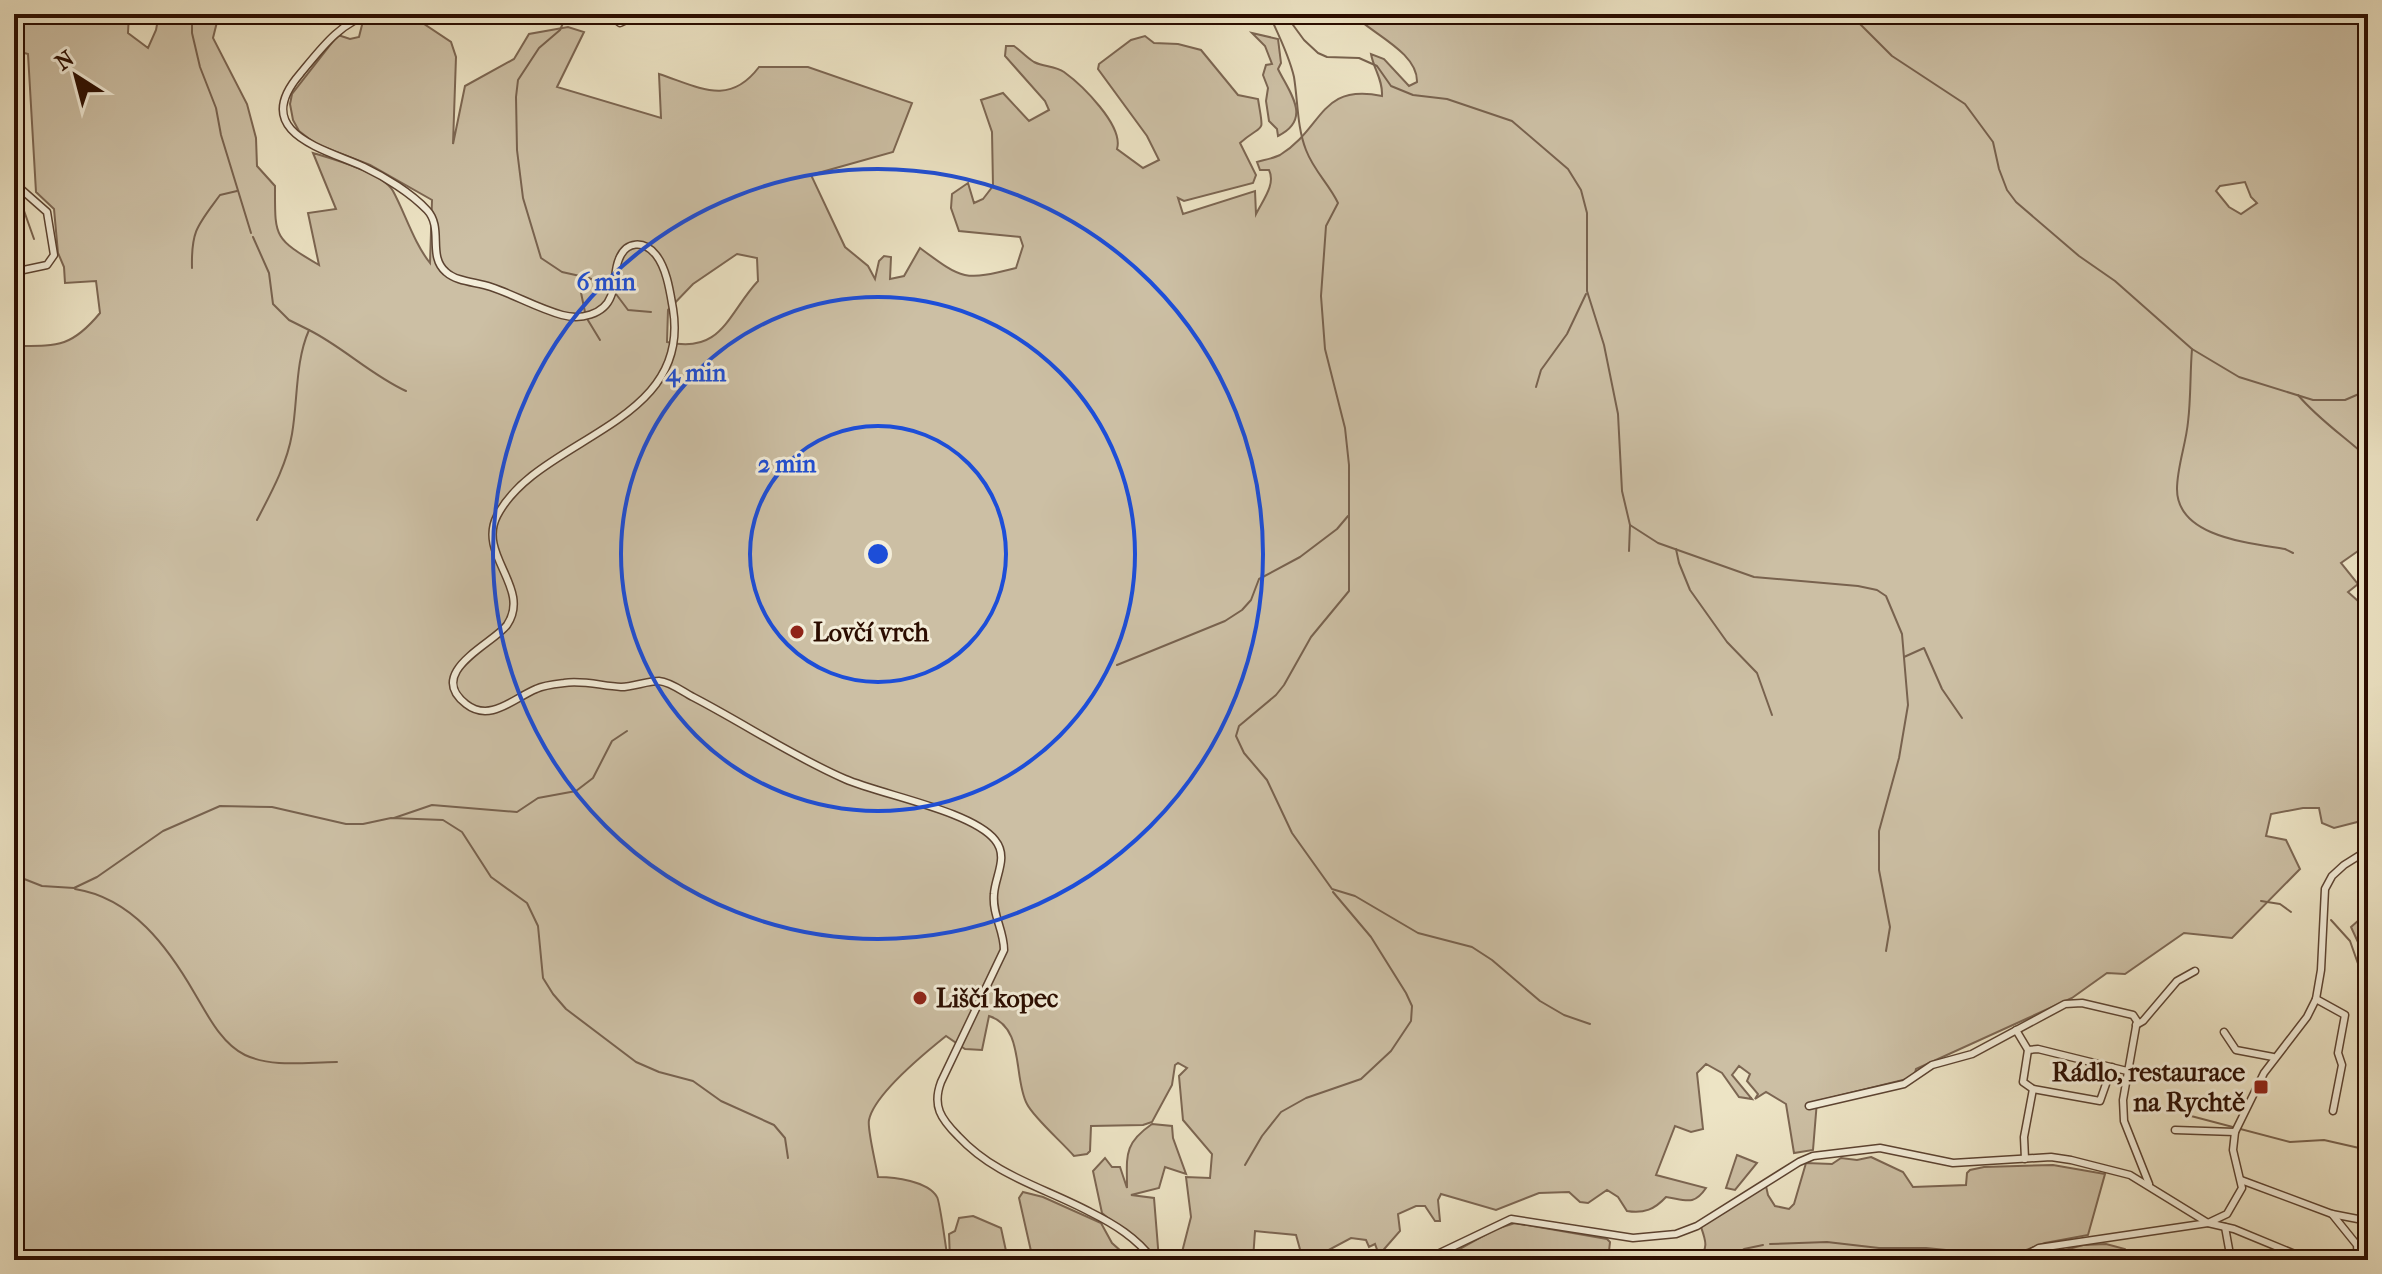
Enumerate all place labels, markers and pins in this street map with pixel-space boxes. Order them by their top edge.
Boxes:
centre of rings [864,540,892,568]
place label: Lovčí vrch [813,617,929,648]
marker: Lovčí vrch [788,623,806,641]
place label: Liščí kopec [936,983,1059,1014]
marker: Liščí kopec [911,989,929,1007]
place label: Rádlo, restaurace na Rychtě [2052,1057,2245,1118]
marker: Rádlo, restaurace na Rychtě [2252,1078,2270,1096]

